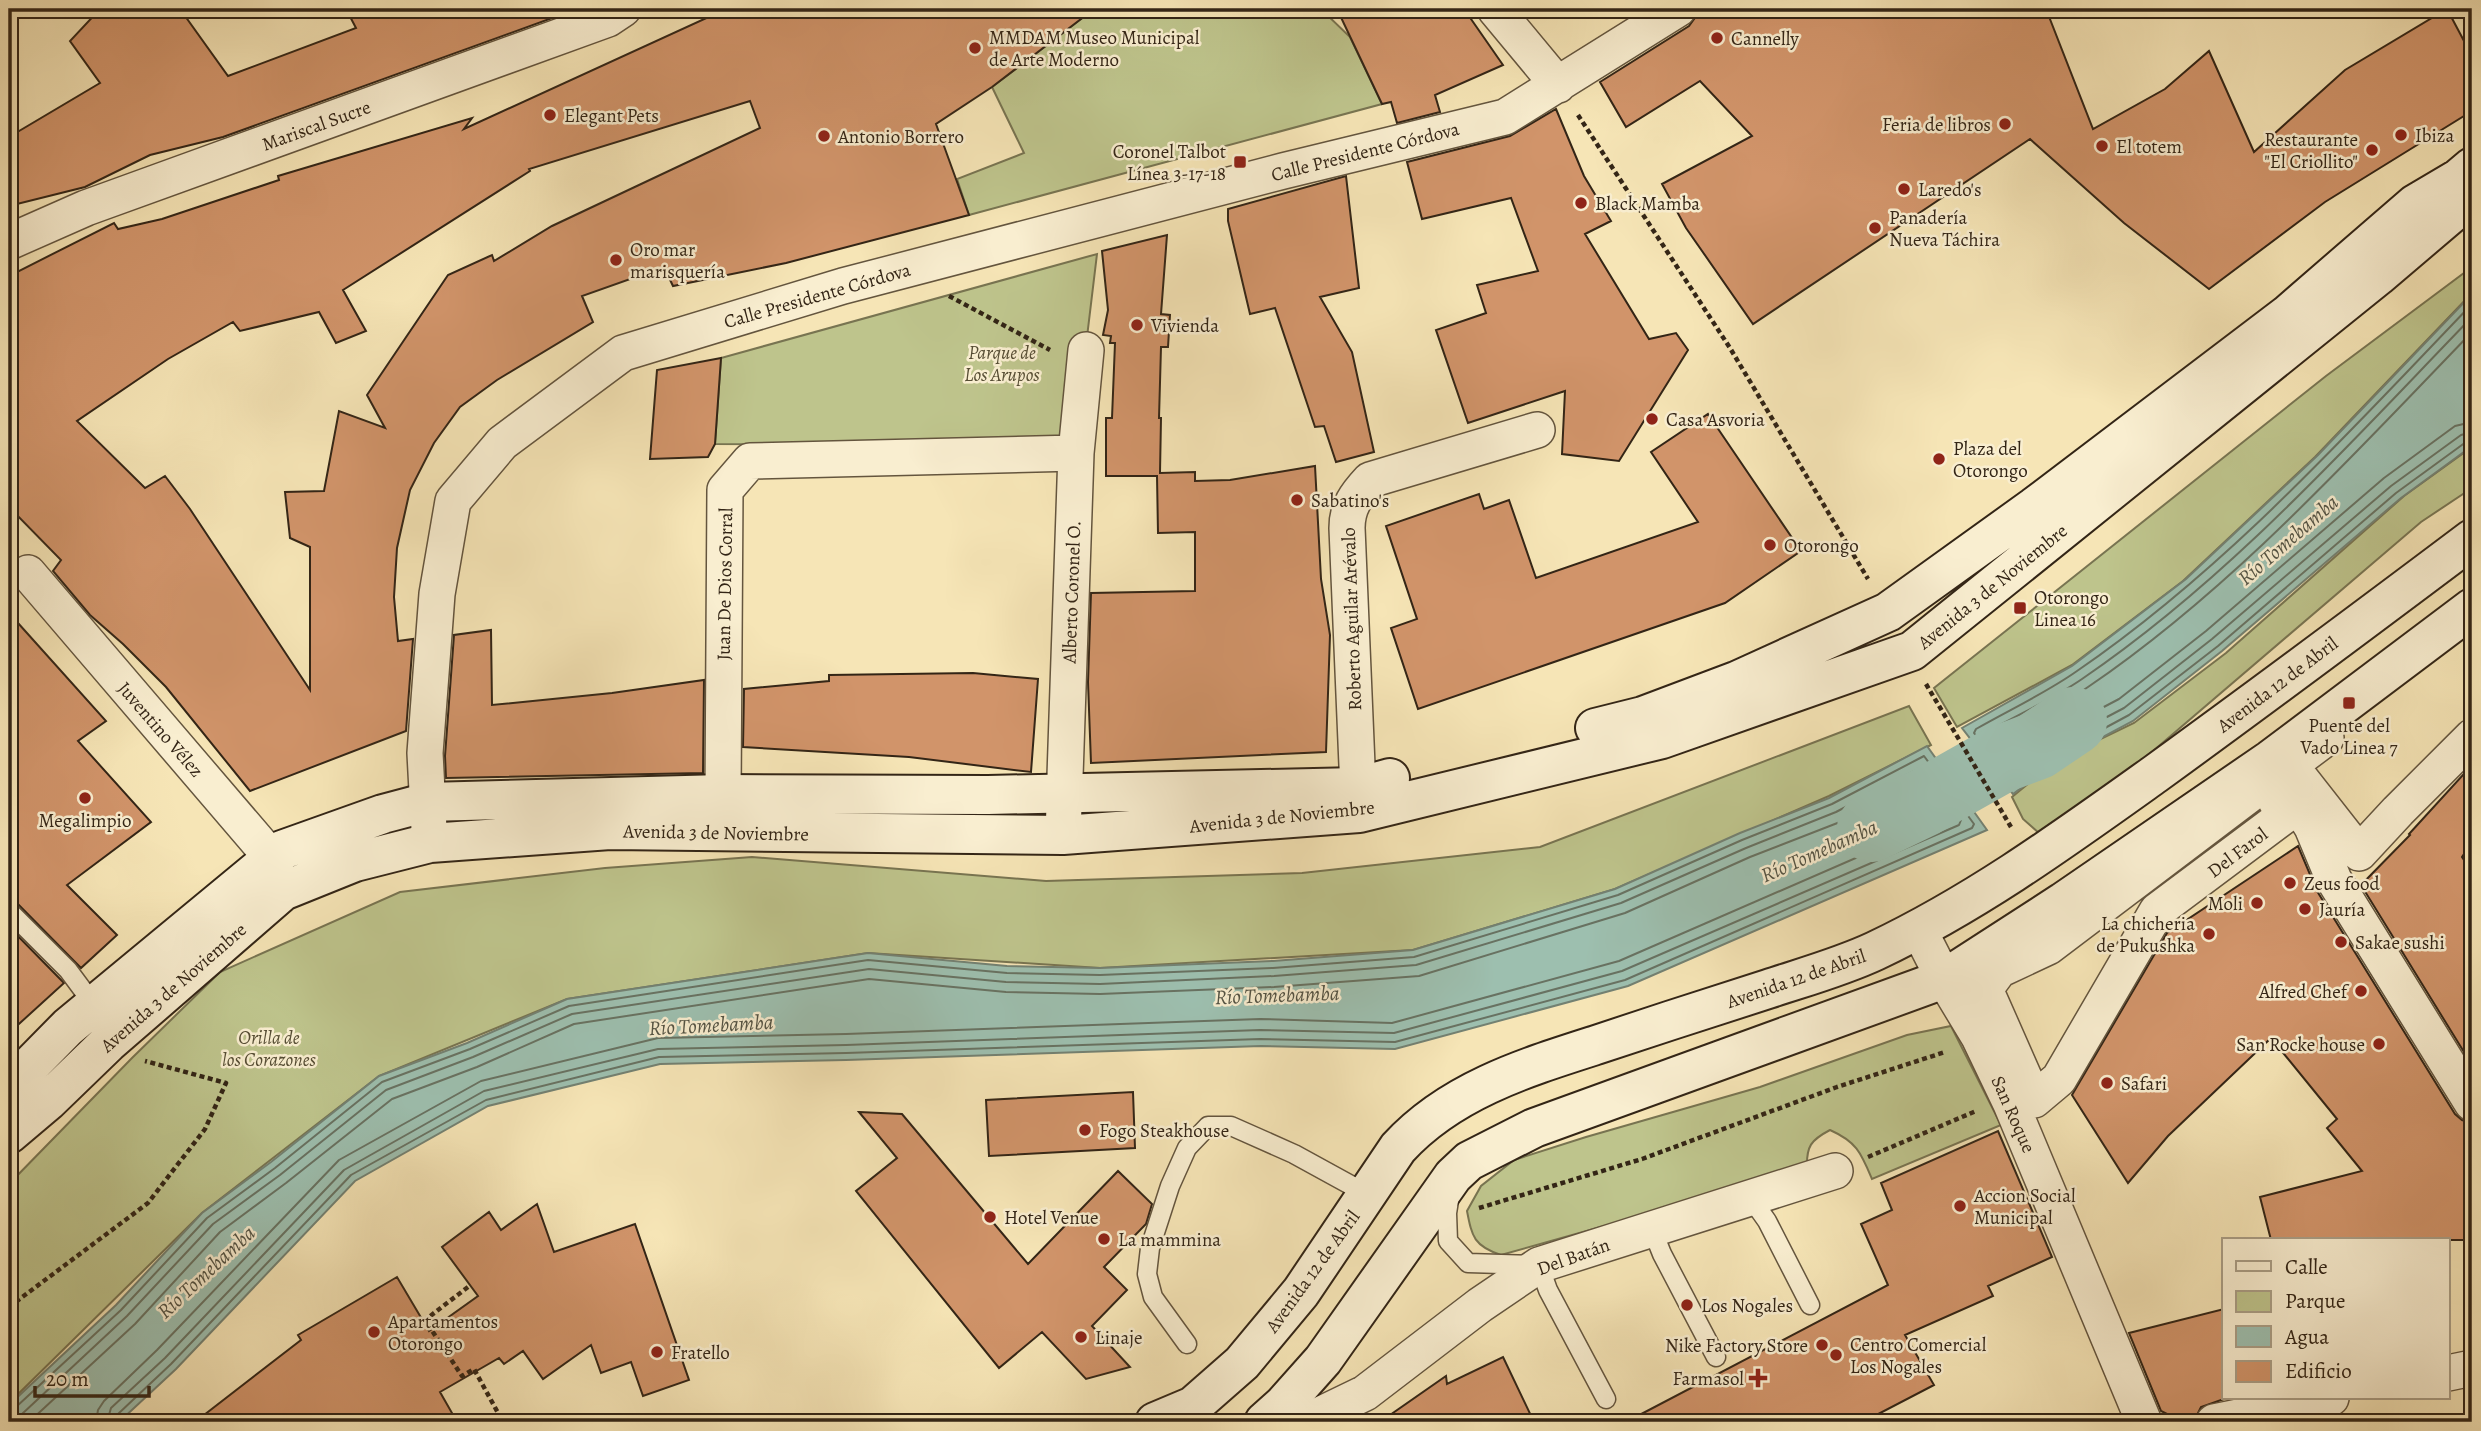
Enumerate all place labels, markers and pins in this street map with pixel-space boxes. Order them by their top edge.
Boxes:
place label: MMDAM Museo Municipal de Arte Moderno [989,25,1200,73]
place label: Cannelly [1731,26,1799,52]
marker: Cannelly [1709,30,1725,46]
marker: MMDAM Museo Municipal de Arte Moderno [967,40,983,56]
place label: Elegant Pets [564,103,659,129]
marker: Elegant Pets [542,107,558,123]
place label: Feria de libros [1882,112,1991,138]
marker: Feria de libros [1997,116,2013,132]
place label: Ibiza [2415,123,2455,149]
place label: Antonio Borrero [837,124,964,150]
place label: Restaurante "El Criollito" [2264,127,2358,175]
marker: Ibiza [2393,127,2409,143]
marker: Antonio Borrero [816,128,832,144]
place label: El totem [2116,134,2182,160]
marker: El totem [2094,138,2110,154]
place label: Coronel Talbot Línea 3-17-18 [1113,139,1226,187]
marker: Restaurante "El Criollito" [2364,142,2380,158]
marker: Coronel Talbot Línea 3-17-18 [1232,154,1248,170]
place label: Laredo's [1918,177,1982,203]
marker: Laredo's [1896,181,1912,197]
place label: Black Mamba [1595,191,1700,217]
marker: Black Mamba [1573,195,1589,211]
place label: Panadería Nueva Táchira [1889,205,2000,253]
marker: Panadería Nueva Táchira [1867,220,1883,236]
place label: Oro mar marisquería [630,237,725,285]
marker: Oro mar marisquería [608,252,624,268]
place label: Vivienda [1150,313,1219,339]
marker: Vivienda [1129,317,1145,333]
place label: Casa Asvoria [1666,407,1765,433]
marker: Casa Asvoria [1644,411,1660,427]
place label: Plaza del Otorongo [1953,436,2028,484]
marker: Plaza del Otorongo [1931,451,1947,467]
place label: Sabatino's [1311,488,1389,514]
marker: Sabatino's [1289,492,1305,508]
place label: Otorongo [1784,533,1859,559]
marker: Otorongo [1762,537,1778,553]
place label: Otorongo Linea 16 [2034,585,2109,633]
marker: Otorongo Linea 16 [2012,600,2028,616]
marker: Puente del Vado Linea 7 [2341,695,2357,711]
place label: Puente del Vado Linea 7 [2300,713,2397,761]
marker: Megalimpio [77,790,93,806]
place label: Megalimpio [39,808,131,834]
place label: Zeus food [2304,871,2380,897]
marker: Zeus food [2282,875,2298,891]
place label: Moli [2208,891,2243,917]
marker: Moli [2249,895,2265,911]
place label: Jauría [2319,897,2365,923]
marker: Jauría [2297,901,2313,917]
place label: La chicheria de Pukushka [2096,911,2195,959]
marker: La chicheria de Pukushka [2201,926,2217,942]
place label: Sakae sushi [2355,930,2445,956]
marker: Sakae sushi [2333,934,2349,950]
place label: Alfred Chef [2258,979,2350,1005]
marker: Alfred Chef [2353,983,2369,999]
place label: San Rocke house [2236,1032,2365,1058]
marker: San Rocke house [2371,1036,2387,1052]
place label: Safari [2121,1071,2167,1097]
marker: Safari [2099,1075,2115,1091]
place label: Fogo Steakhouse [1099,1118,1229,1144]
marker: Fogo Steakhouse [1077,1122,1093,1138]
place label: Accion Social Municipal [1973,1183,2076,1231]
marker: Accion Social Municipal [1952,1198,1968,1214]
place label: Hotel Venue [1004,1205,1098,1231]
marker: Hotel Venue [982,1209,998,1225]
place label: La mammina [1118,1227,1221,1253]
marker: La mammina [1096,1231,1112,1247]
place label: Los Nogales [1701,1293,1793,1319]
marker: Los Nogales [1679,1297,1695,1313]
place label: Apartamentos Otorongo [387,1309,498,1357]
marker: Apartamentos Otorongo [366,1324,382,1340]
place label: Linaje [1095,1325,1143,1351]
marker: Linaje [1073,1329,1089,1345]
place label: Centro Comercial Los Nogales [1850,1332,1987,1380]
place label: Nike Factory Store [1665,1333,1808,1359]
marker: Nike Factory Store [1814,1337,1830,1353]
place label: Fratello [671,1340,730,1366]
marker: Fratello [649,1344,665,1360]
marker: Centro Comercial Los Nogales [1828,1347,1844,1363]
place label: Farmasol [1673,1366,1744,1392]
marker: Farmasol [1750,1370,1766,1386]

